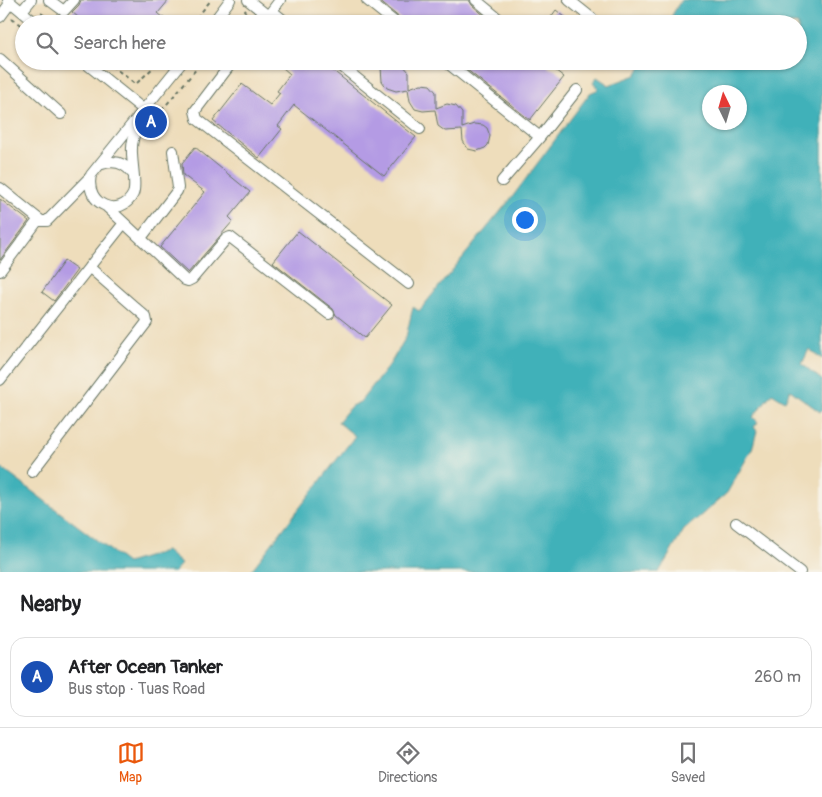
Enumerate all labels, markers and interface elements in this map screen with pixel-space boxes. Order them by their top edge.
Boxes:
search box [15,15,807,70]
icon: search [33,29,61,57]
text: Search here [73,31,166,55]
north arrow [702,85,747,130]
pin: A [135,103,167,141]
your location [512,207,538,233]
text: Nearby [20,591,81,618]
text: After Ocean Tanker [68,655,223,679]
text: A [32,667,42,687]
text: 260 m [754,667,801,687]
text: Bus stop · Tuas Road [68,679,205,699]
tab: Map [117,739,145,786]
tab: Directions [378,739,437,786]
tab: Saved [671,739,705,786]

